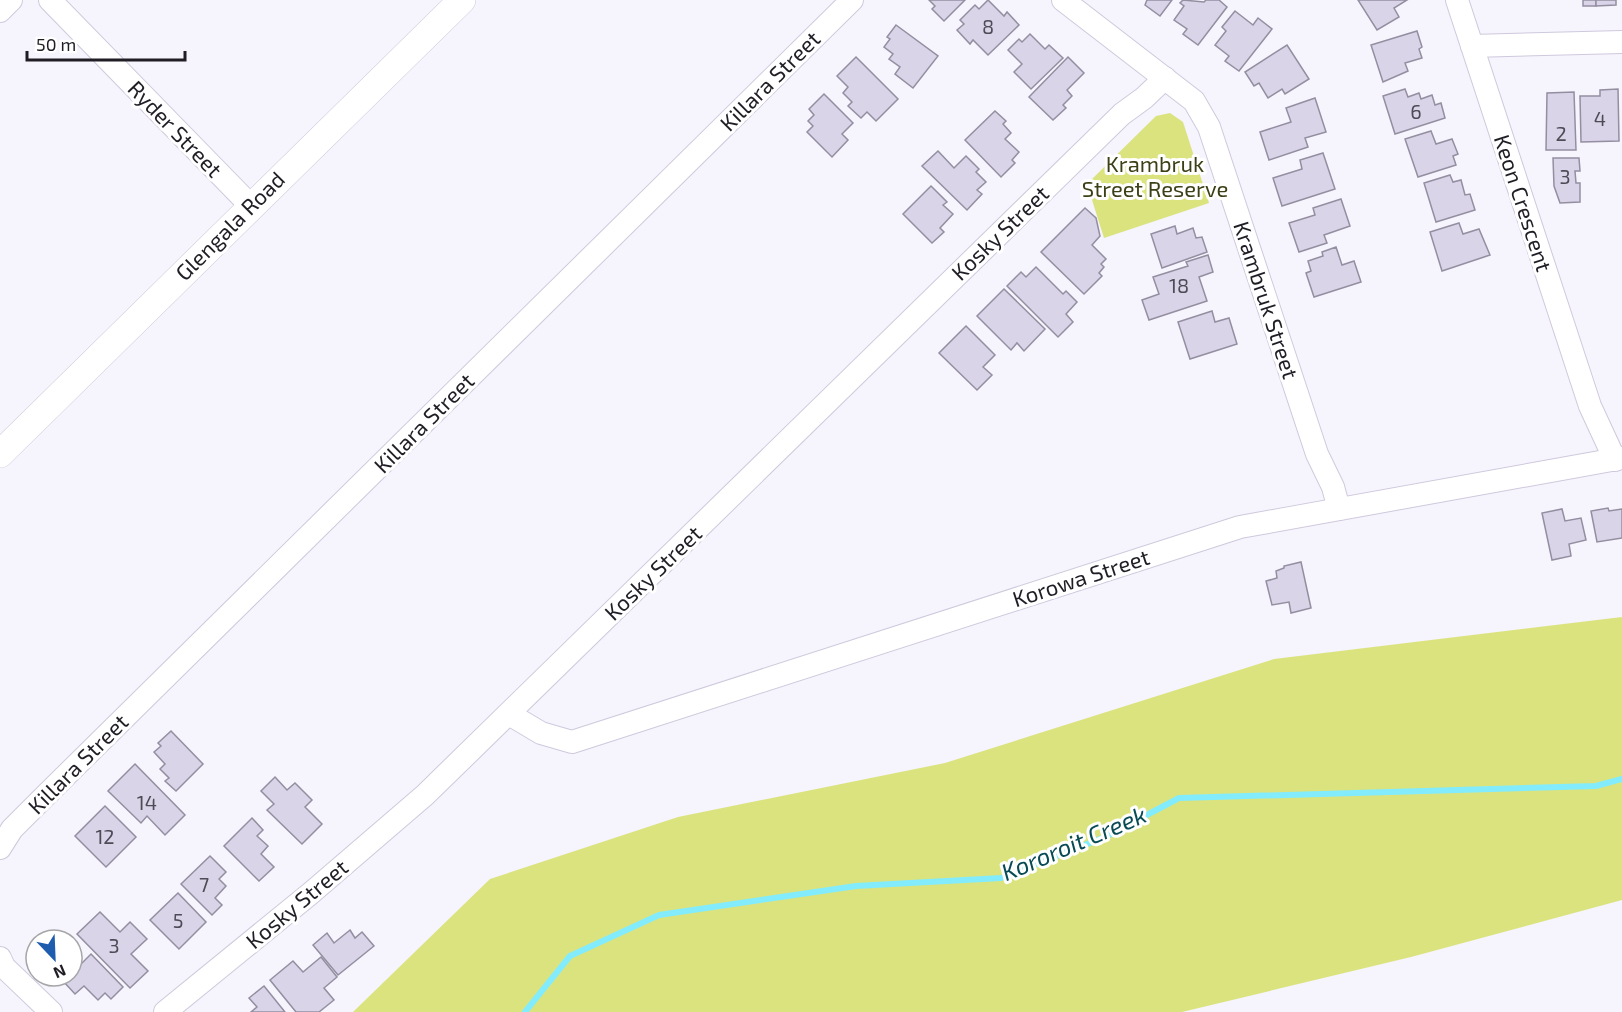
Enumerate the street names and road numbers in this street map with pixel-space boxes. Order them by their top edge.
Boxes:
street label: Killara Street [714,25,825,136]
street label: Ryder Street [123,75,228,182]
street label: Keon Crescent [1490,131,1558,274]
street label: Glengala Road [169,165,289,285]
street label: Kosky Street [945,180,1053,285]
street label: Krambruk Street [1229,218,1305,382]
street label: Killara Street [368,367,479,478]
street label: Kosky Street [598,520,706,625]
street label: Korowa Street [1009,543,1152,611]
street label: Killara Street [22,708,133,819]
street label: Kosky Street [240,853,353,953]

